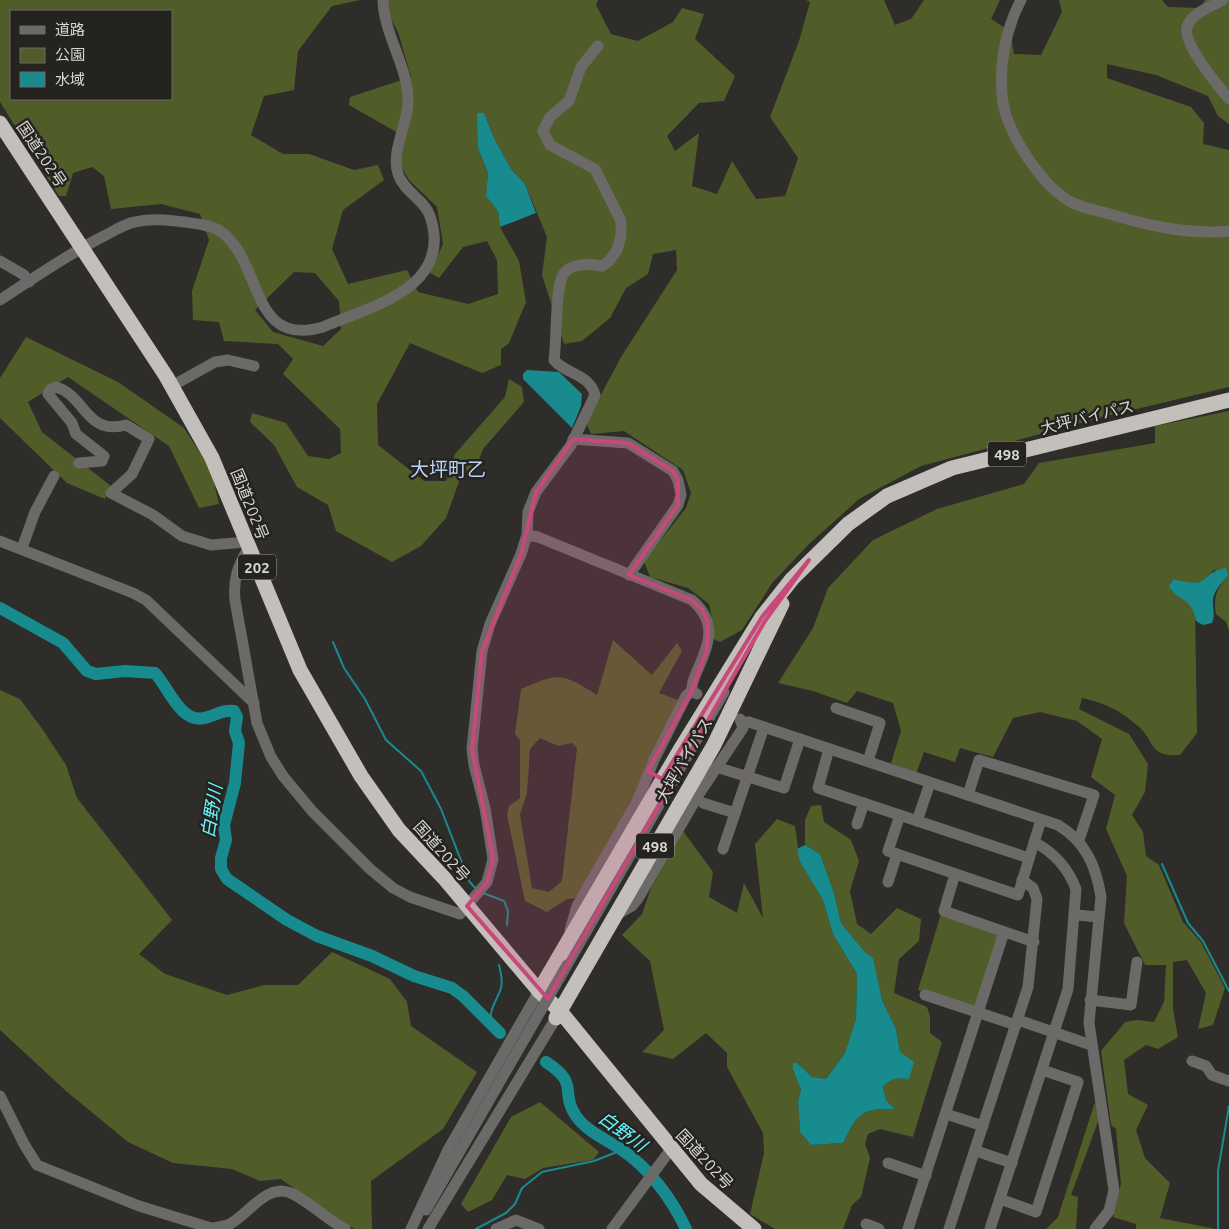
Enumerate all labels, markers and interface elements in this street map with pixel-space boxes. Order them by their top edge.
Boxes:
legend [10,10,172,100]
text: 道路 [55,21,85,38]
text: 公園 [55,46,85,63]
text: 水域 [55,71,85,88]
street label: 国道202号 [14,118,70,190]
street label: 大坪バイパス [1038,397,1136,437]
road number: 498 [988,442,1026,466]
district label: 大坪町乙 [410,458,486,480]
street label: 国道202号 [228,466,272,542]
road number: 202 [238,554,276,580]
street label: 大坪バイパス [652,714,716,806]
water label: 白野川 [197,781,225,839]
street label: 国道202号 [410,817,474,885]
road number: 498 [636,834,674,858]
water label: 白野川 [595,1107,652,1156]
street label: 国道202号 [673,1125,737,1193]

